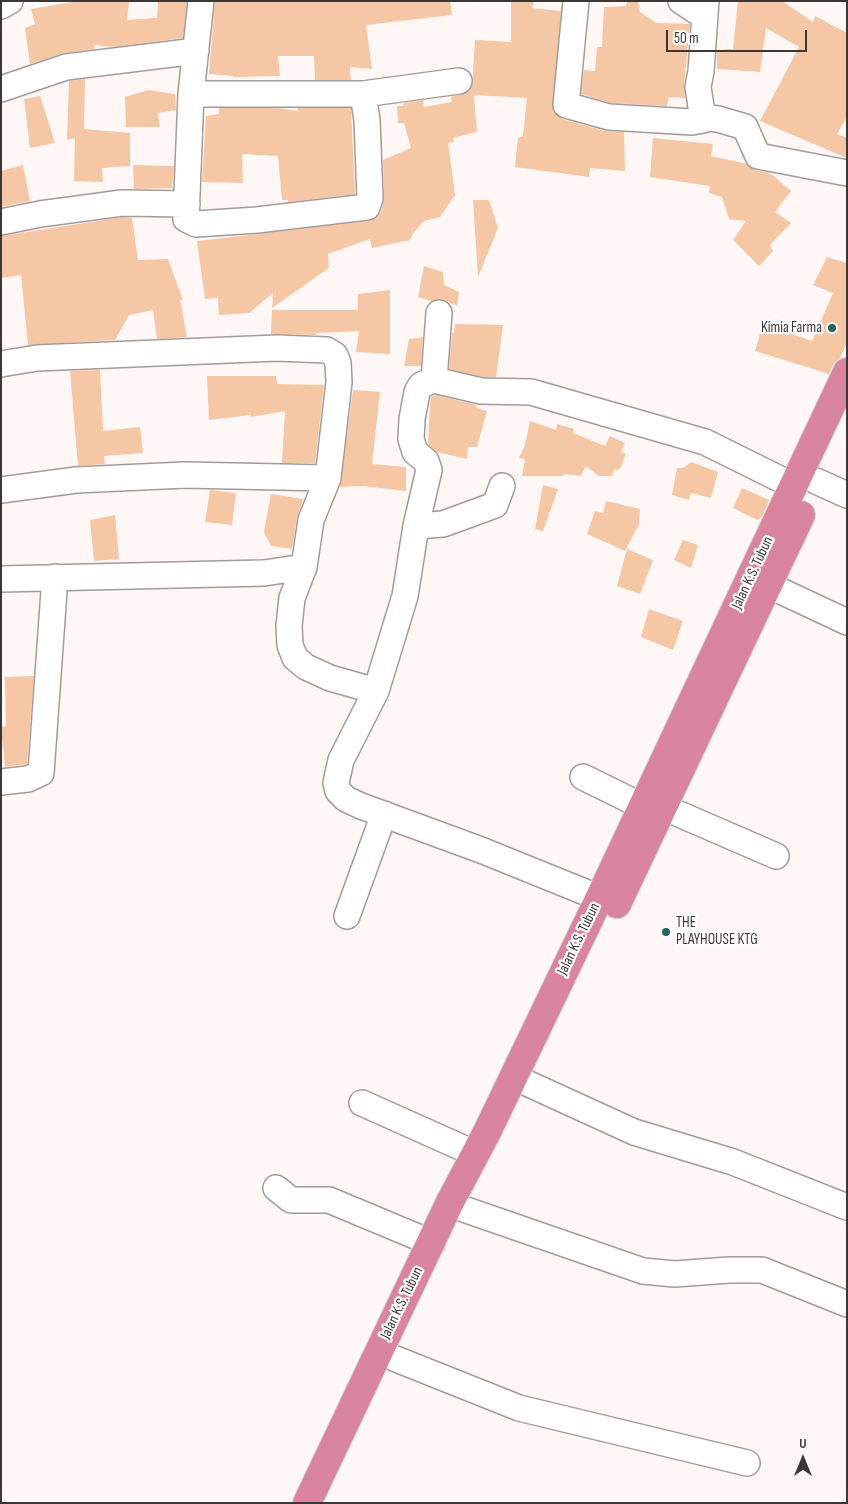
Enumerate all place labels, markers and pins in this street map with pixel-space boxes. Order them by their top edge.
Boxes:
place label: Kimia Farma [761,319,822,337]
marker: Kimia Farma [826,322,838,334]
place label: THE PLAYHOUSE KTG [676,914,758,949]
marker: THE PLAYHOUSE KTG [660,926,672,938]

